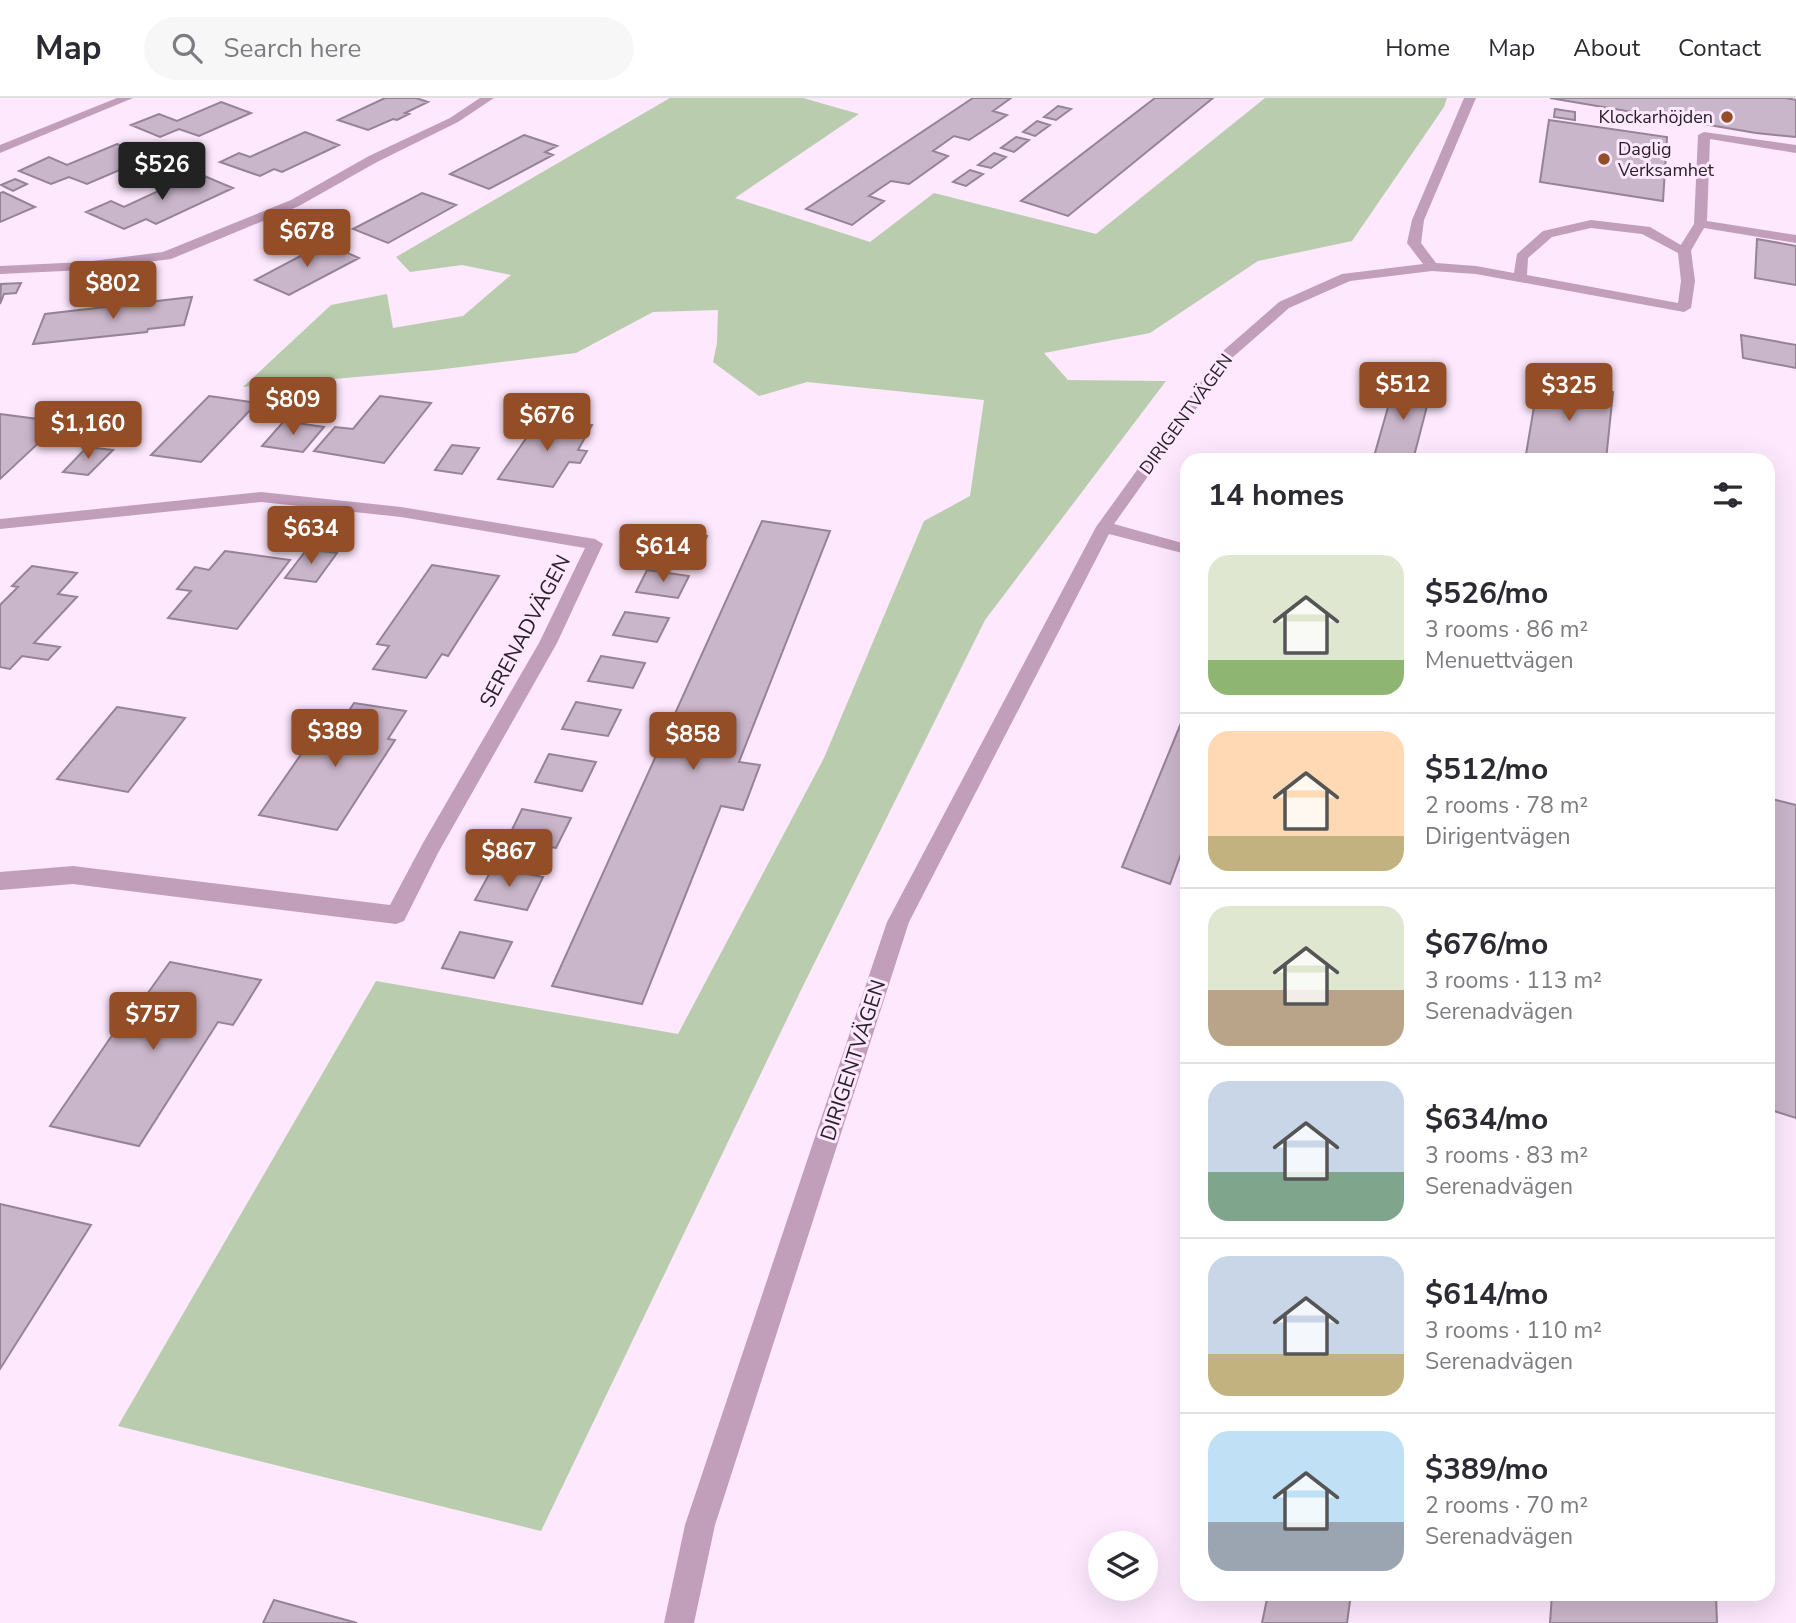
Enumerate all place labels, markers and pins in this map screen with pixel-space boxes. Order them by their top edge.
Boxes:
place label: Klockarhöjden [1599,105,1713,129]
marker: Klockarhöjden [1719,109,1735,125]
place label: Daglig Verksamhet [1617,137,1715,182]
pin: $526 [121,142,203,202]
marker: Daglig Verksamhet [1596,151,1612,167]
pin: $678 [266,209,348,269]
pin: $802 [72,262,154,321]
pin: $512 [1362,362,1444,422]
pin: $325 [1528,364,1610,423]
pin: $809 [252,378,334,437]
pin: $676 [506,394,588,453]
pin: $1,160 [31,402,145,461]
pin: $634 [270,506,352,566]
pin: $614 [622,524,704,584]
pin: $389 [294,710,376,769]
pin: $858 [652,712,734,772]
pin: $867 [468,830,550,889]
pin: $757 [112,992,194,1052]

